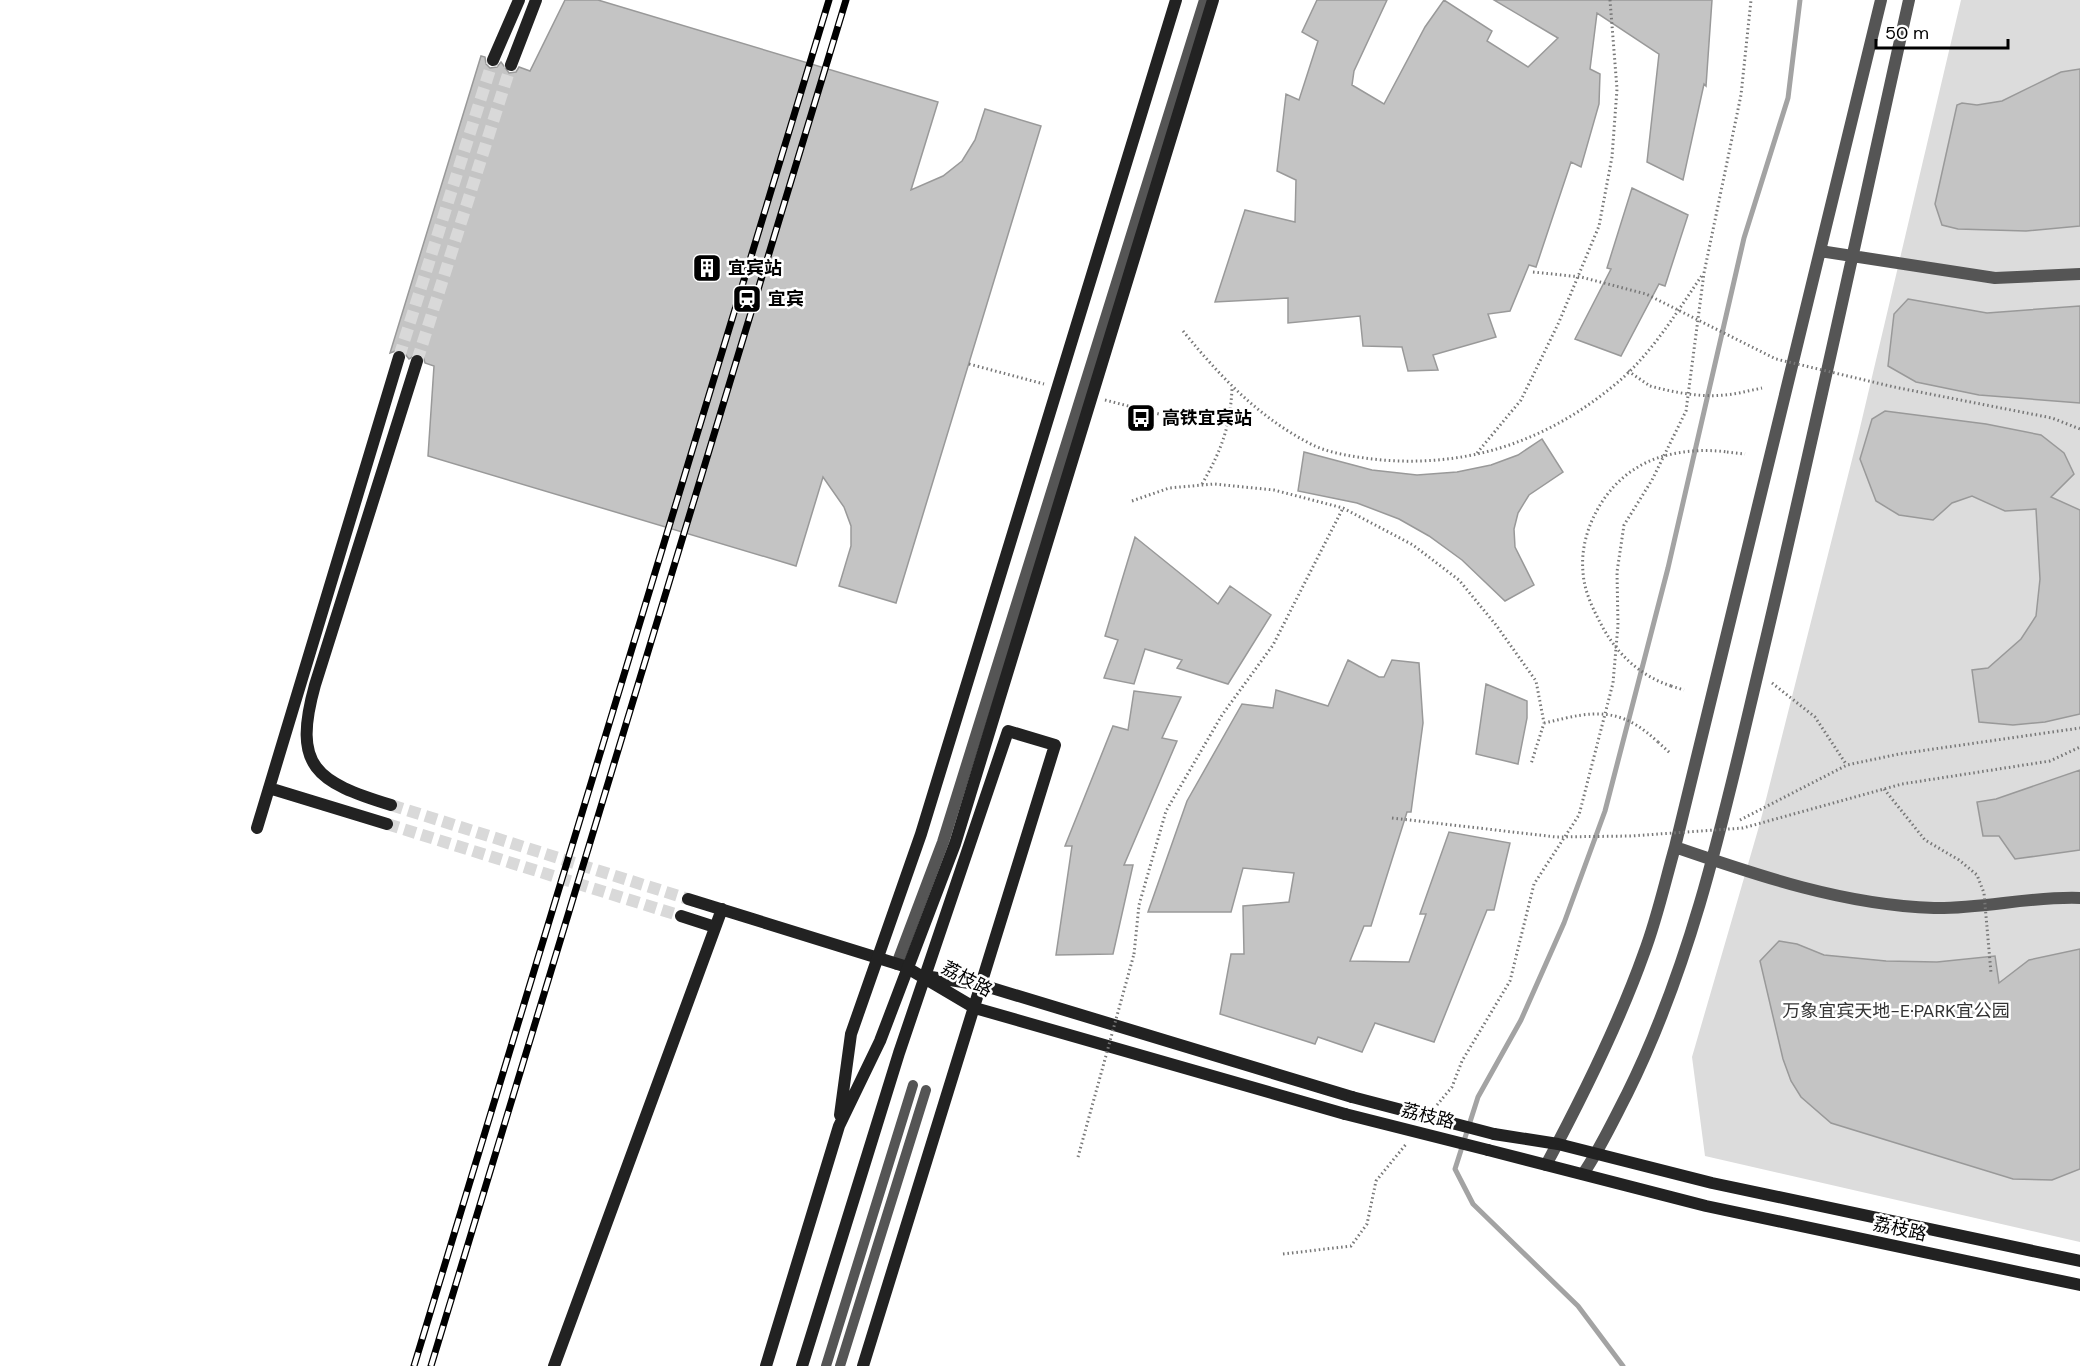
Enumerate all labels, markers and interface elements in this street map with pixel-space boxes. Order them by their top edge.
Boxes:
scale bar [1876,12,2008,50]
text: 50 m [1885,21,1929,45]
building icon: 宜宾站 [691,252,723,284]
place label: 宜宾站 [728,256,782,280]
station icon: 宜宾 [731,283,763,315]
place label: 宜宾 [768,287,804,311]
bus stop icon: 高铁宜宾站 [1125,402,1157,434]
place label: 高铁宜宾站 [1162,406,1252,430]
street label: 荔枝路 [938,956,996,1002]
park label: 万象宜宾天地-E·PARK宜公园 [1782,999,2010,1023]
street label: 荔枝路 [1399,1098,1457,1134]
street label: 荔枝路 [1871,1212,1929,1246]

